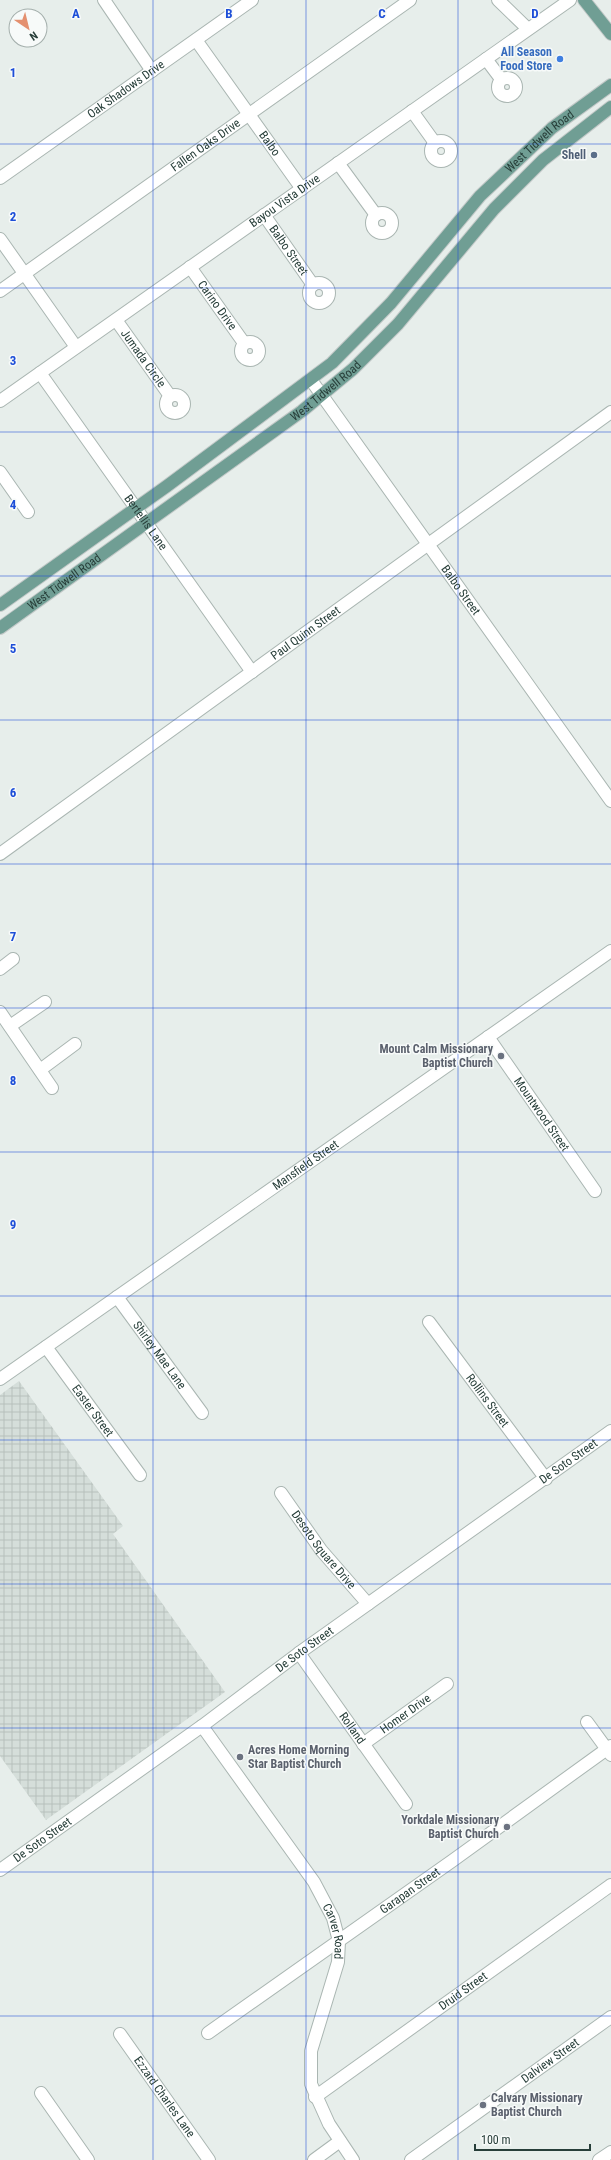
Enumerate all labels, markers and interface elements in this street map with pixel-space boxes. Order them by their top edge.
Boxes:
text: A [72,6,80,21]
text: B [225,6,233,21]
text: C [378,6,386,21]
text: D [531,6,539,21]
north arrow [8,8,48,48]
text: N [27,29,40,43]
place label: All Season Food Store [500,45,552,73]
marker: All Season Food Store [555,54,565,64]
street label: Oak Shadows Drive [85,57,167,121]
text: 1 [10,65,16,80]
street label: West Tidwell Road [502,107,577,175]
street label: Fallen Oaks Drive [168,116,243,174]
street label: Balbo [256,128,283,159]
place label: Shell [562,148,586,162]
marker: Shell [589,150,599,160]
street label: Bayou Vista Drive [247,171,323,230]
text: 2 [10,209,17,224]
street label: Balbo Street [266,222,311,278]
street label: Carino Drive [195,278,240,333]
street label: Jumada Circle [118,327,169,390]
text: 3 [10,353,16,368]
street label: West Tidwell Road [288,358,364,424]
street label: Bertellis Lane [121,492,171,553]
text: 4 [10,497,17,512]
street label: West Tidwell Road [25,551,104,613]
street label: Balbo Street [438,562,483,618]
street label: Paul Quinn Street [268,603,343,663]
text: 5 [10,641,17,656]
text: 6 [10,785,17,800]
text: 7 [10,929,17,944]
place label: Mount Calm Missionary Baptist Church [379,1042,494,1070]
marker: Mount Calm Missionary Baptist Church [496,1051,506,1061]
text: 8 [10,1073,16,1088]
street label: Mountwood Street [511,1074,572,1154]
street label: Mansfield Street [270,1137,342,1193]
text: 9 [10,1217,16,1232]
street label: Shirley Mae Lane [130,1318,189,1392]
street label: Rollins Street [463,1371,512,1430]
street label: Easter Street [69,1382,117,1440]
street label: De Soto Street [537,1436,600,1487]
street label: Desoto Square Drive [288,1508,359,1592]
street label: De Soto Street [273,1624,336,1675]
street label: Homer Drive [377,1691,434,1736]
street label: Rolland [336,1710,368,1747]
place label: Acres Home Morning Star Baptist Church [248,1743,349,1771]
marker: Acres Home Morning Star Baptist Church [235,1752,245,1762]
place label: Yorkdale Missionary Baptist Church [401,1813,500,1841]
street label: De Soto Street [11,1814,74,1865]
marker: Yorkdale Missionary Baptist Church [502,1822,512,1832]
street label: Garapan Street [377,1864,443,1917]
street label: Carver Road [320,1901,346,1960]
street label: Druid Street [436,1969,490,2013]
street label: Dalview Street [519,2035,582,2086]
street label: Ezzard Charles Lane [131,2054,198,2140]
place label: Calvary Missionary Baptist Church [491,2091,583,2119]
marker: Calvary Missionary Baptist Church [478,2100,488,2110]
scale bar [475,2126,590,2152]
text: 100 m [481,2133,511,2147]

